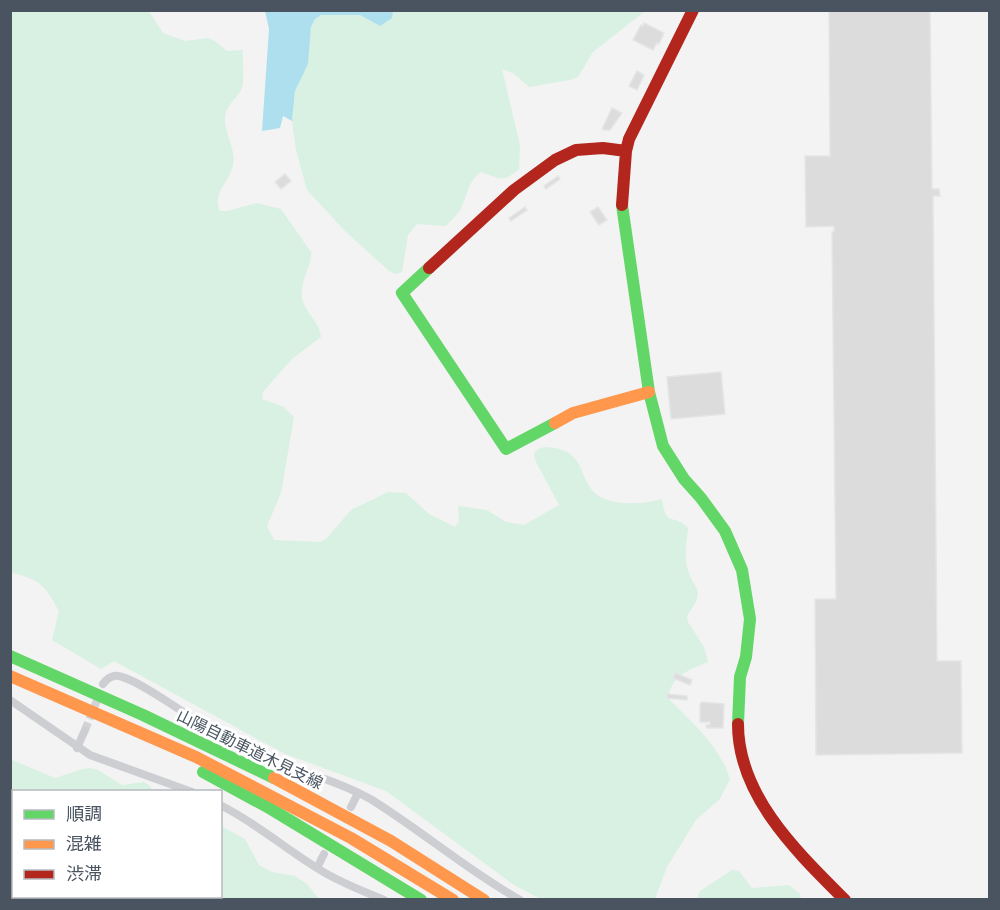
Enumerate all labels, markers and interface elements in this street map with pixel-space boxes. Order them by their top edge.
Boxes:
street label: 山陽自動車道木見支線 [173,704,327,794]
legend [12,790,222,898]
text: 順調 [66,801,102,826]
text: 混雑 [66,831,102,856]
text: 渋滞 [66,861,102,886]

